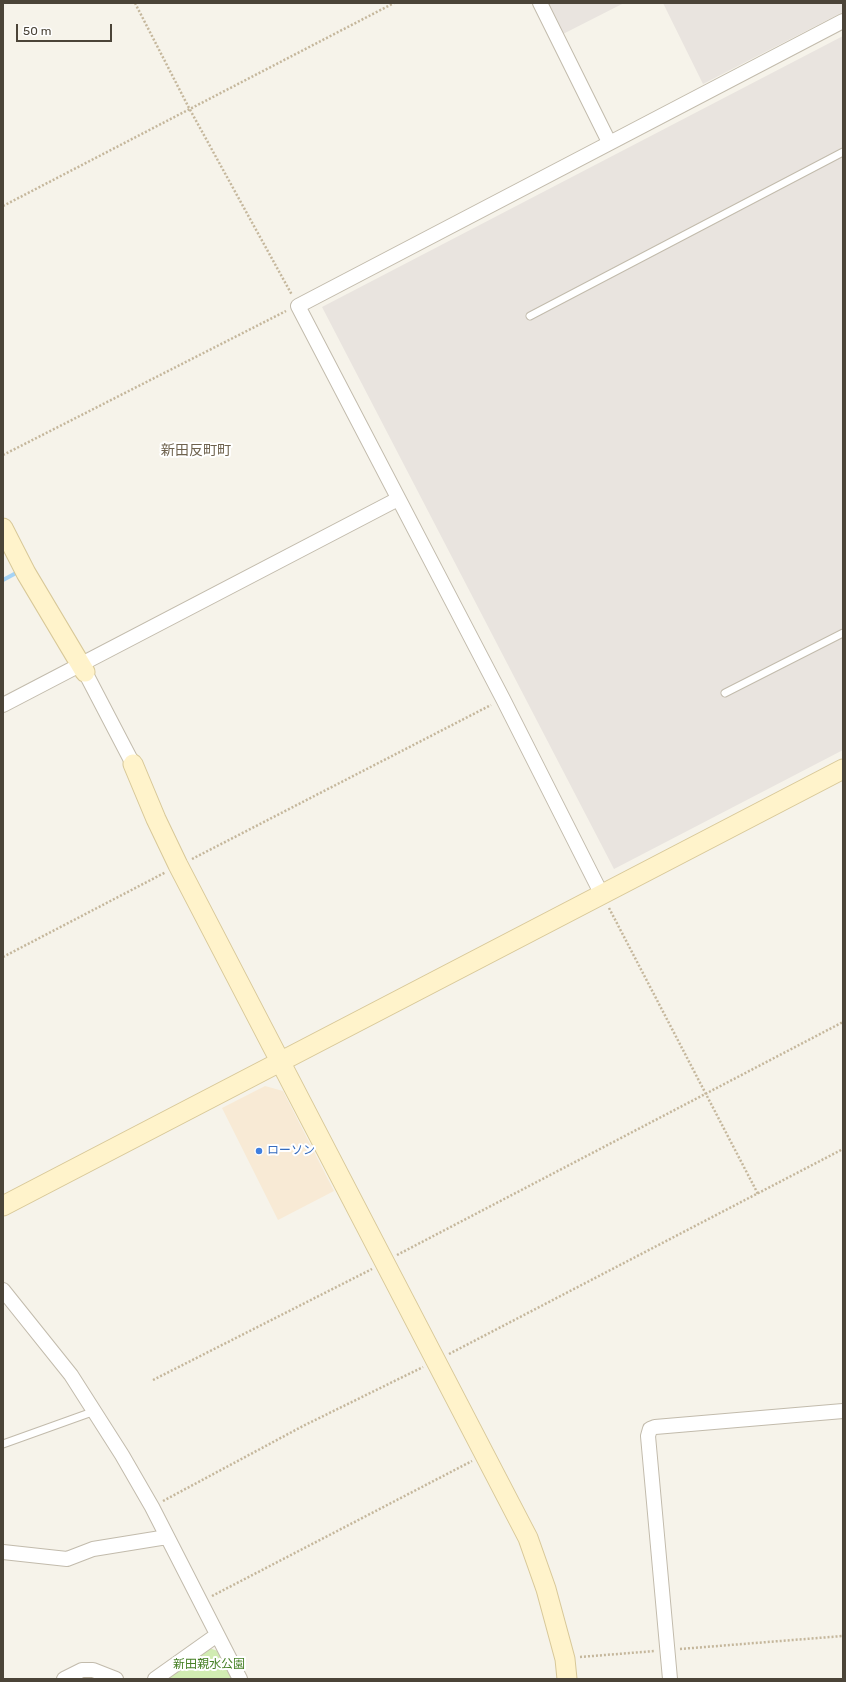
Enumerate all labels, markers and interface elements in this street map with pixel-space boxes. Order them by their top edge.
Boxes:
scale bar [18,16,114,42]
text: 50 m [23,24,51,38]
district label: 新田反町町 [161,443,231,459]
place label: ローソン [267,1144,315,1158]
marker: ローソン [254,1146,264,1156]
park label: 新田親水公園 [173,1658,245,1672]

